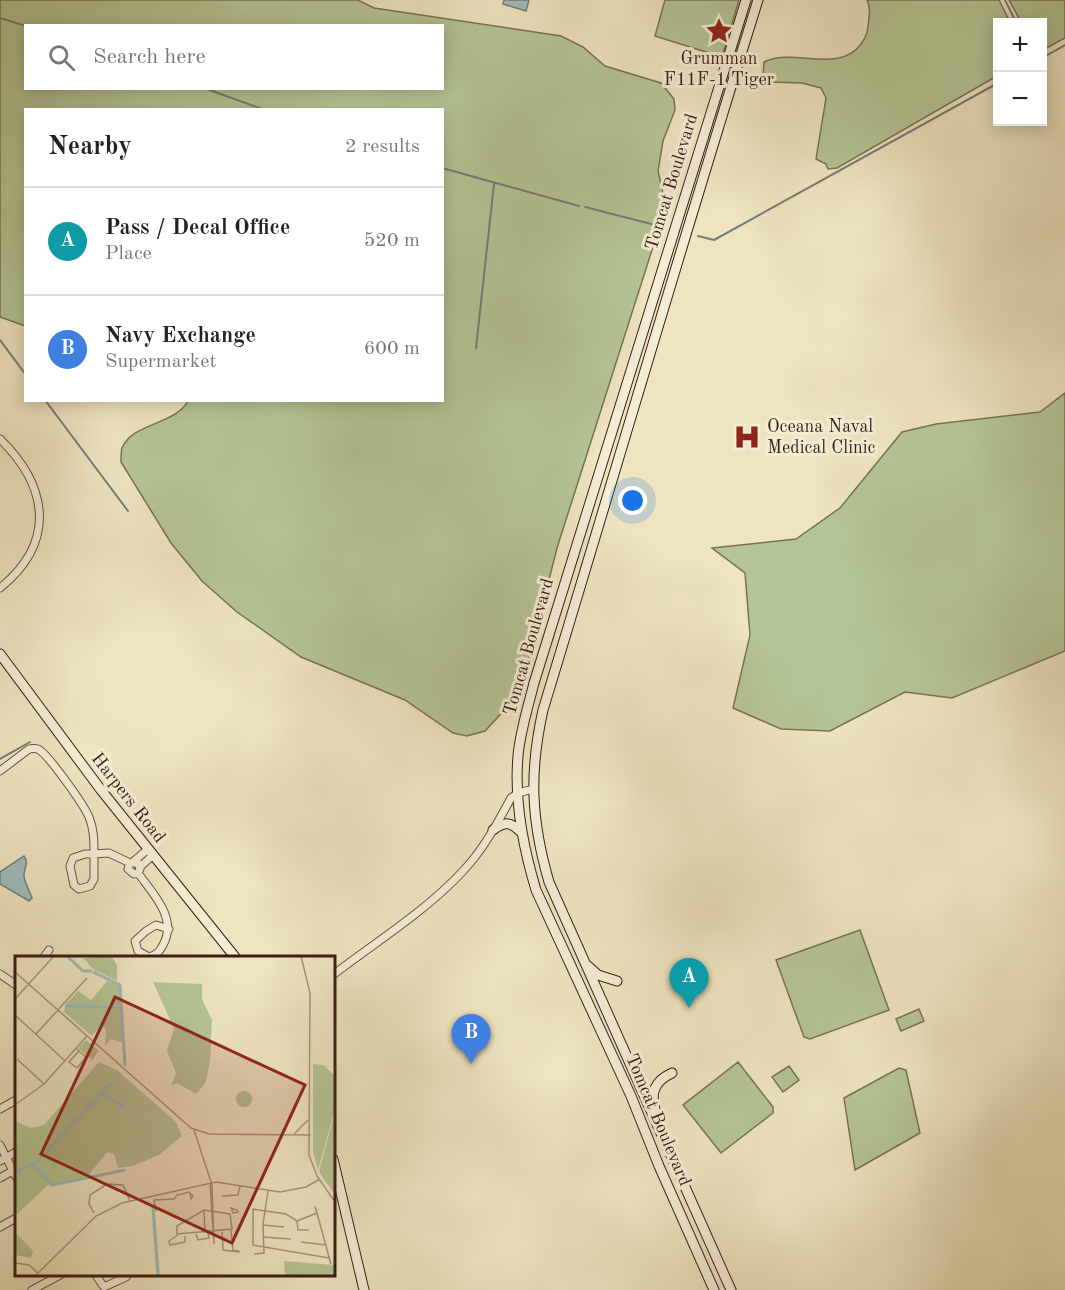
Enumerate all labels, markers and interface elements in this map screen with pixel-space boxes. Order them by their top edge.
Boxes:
place icon: Grumman F11F-1 Tiger [704,16,734,46]
map controls [993,18,1047,126]
button: + [993,18,1047,72]
search box [24,24,444,90]
icon: search [45,41,78,74]
text: Search here [93,46,206,68]
place label: Grumman F11F-1 Tiger [664,50,775,89]
button: − [993,72,1047,126]
street label: Tomcat Boulevard [643,112,701,252]
text: Nearby [48,134,132,160]
text: 2 results [345,137,420,157]
text: Pass / Decal Office [105,217,290,239]
text: A [60,231,75,251]
text: 520 m [364,231,420,251]
text: Place [105,244,152,264]
text: Navy Exchange [105,325,256,347]
text: B [60,339,75,359]
text: 600 m [364,339,420,359]
text: Supermarket [105,352,216,372]
place label: Oceana Naval Medical Clinic [767,418,876,457]
hospital icon: Oceana Naval Medical Clinic [732,422,762,452]
your location [618,486,647,515]
street label: Tomcat Boulevard [501,576,557,718]
street label: Harpers Road [88,750,168,846]
inset map [15,956,334,1275]
pin: A [670,958,708,1008]
pin: B [452,1014,490,1064]
street label: Tomcat Boulevard [622,1051,694,1189]

